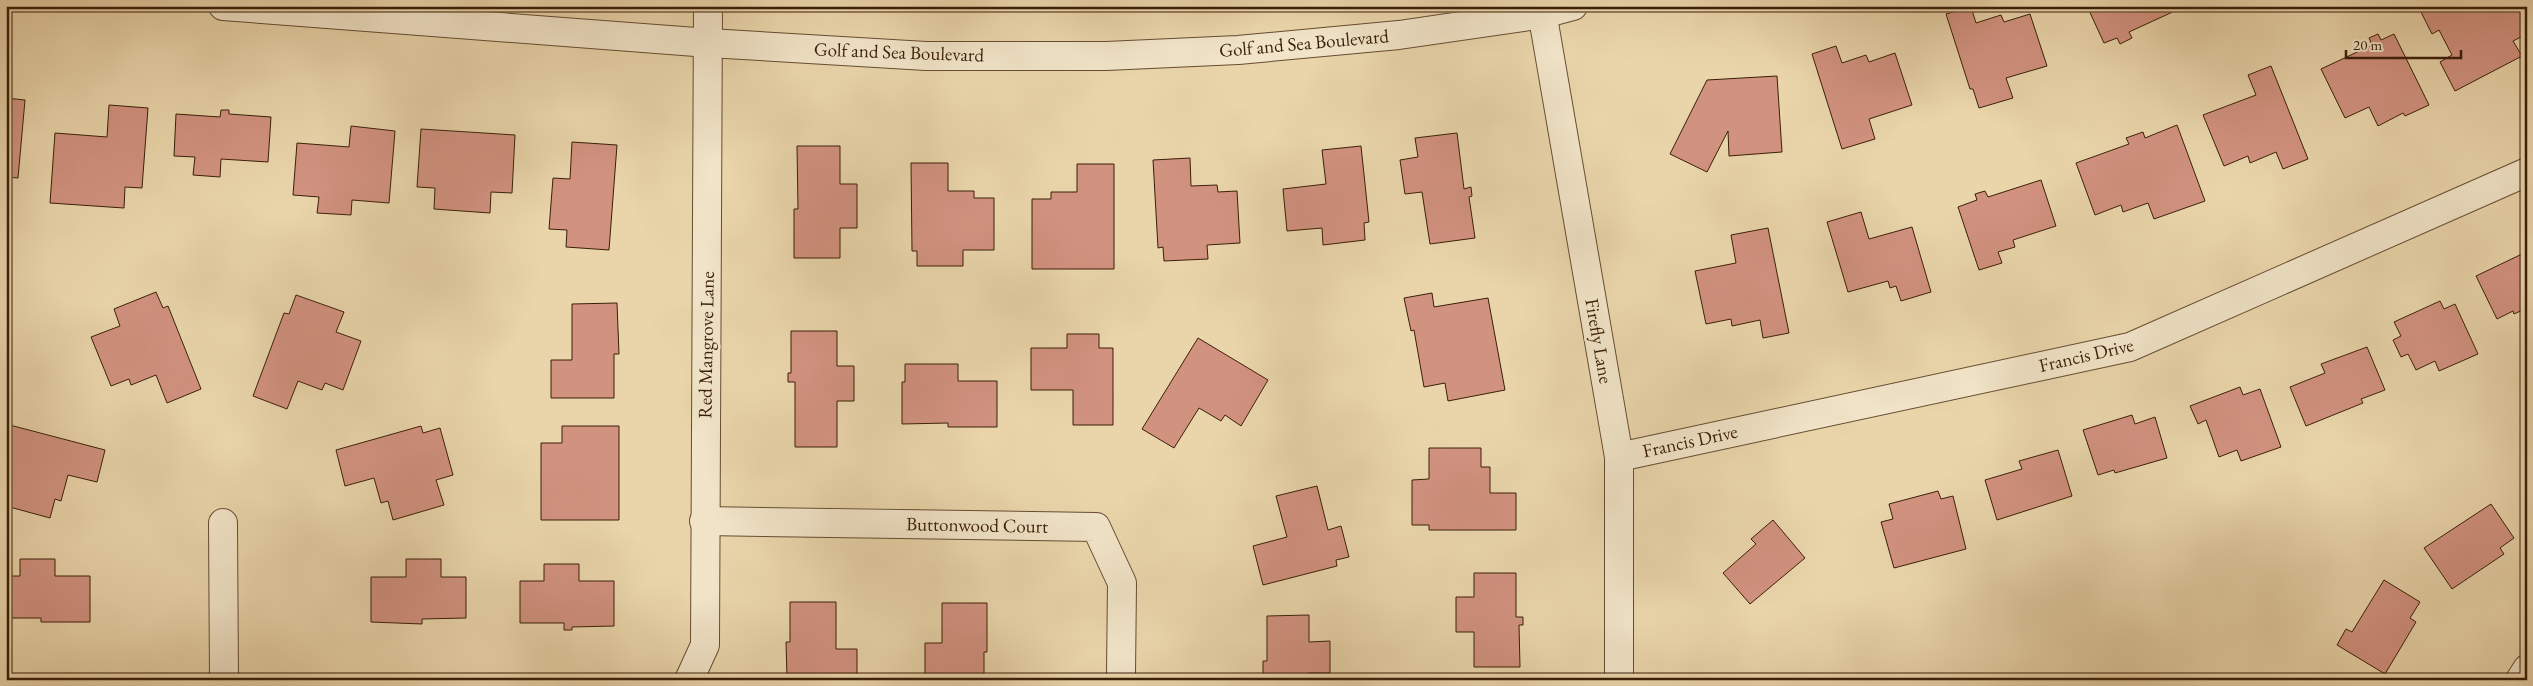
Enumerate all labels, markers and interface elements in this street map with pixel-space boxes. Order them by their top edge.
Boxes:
street label: Golf and Sea Boulevard [1218,23,1390,63]
scale bar [2346,28,2460,60]
text: 20 m [2353,35,2382,54]
street label: Golf and Sea Boulevard [814,37,985,67]
street label: Red Mangrove Lane [692,271,720,419]
street label: Firefly Lane [1579,296,1619,386]
street label: Francis Drive [2036,332,2136,378]
street label: Francis Drive [1640,419,1740,463]
street label: Buttonwood Court [906,511,1048,539]

